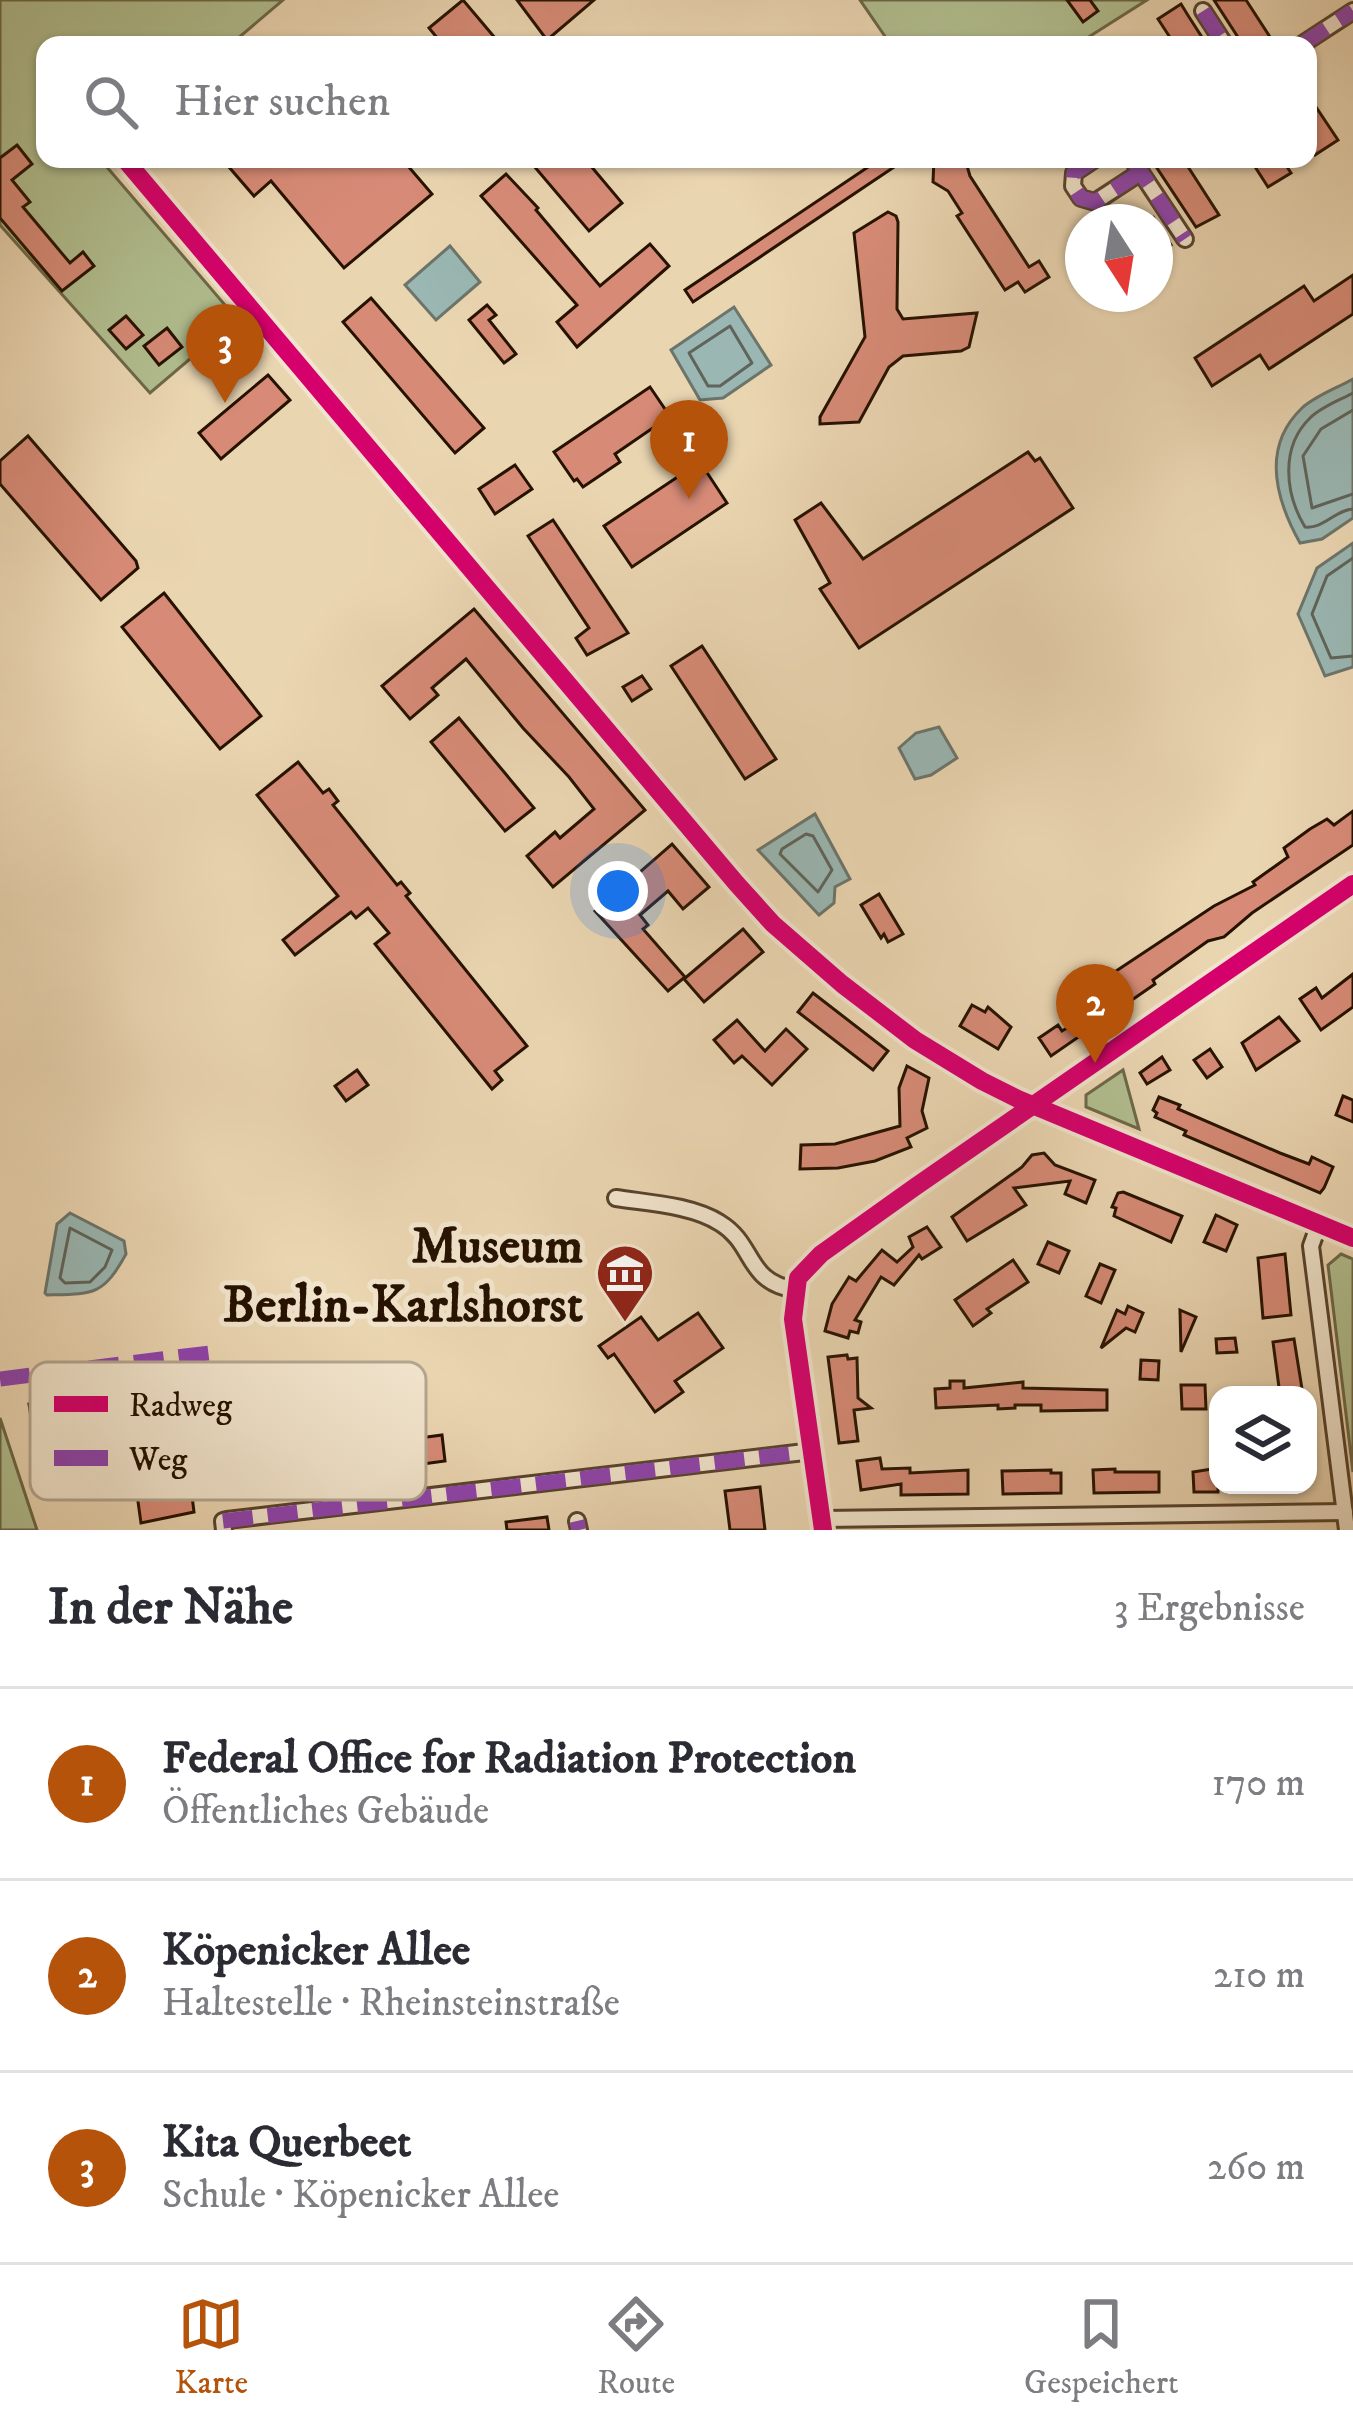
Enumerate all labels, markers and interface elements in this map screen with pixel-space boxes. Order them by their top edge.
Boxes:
search box [36,36,1317,168]
icon: search [78,69,144,135]
text: Hier suchen [174,74,390,130]
north arrow [1065,204,1173,312]
pin: 3 [186,304,264,403]
pin: 1 [650,400,728,499]
your location [588,861,648,921]
pin: 2 [1056,964,1134,1063]
place label: Museum Berlin-Karlshorst [223,1215,584,1338]
museum icon: Museum Berlin-Karlshorst [594,1242,656,1324]
legend [30,1362,426,1500]
text: Radweg [129,1386,233,1427]
map controls [1209,1386,1317,1494]
button: layers [1209,1386,1317,1494]
text: Weg [128,1440,188,1481]
text: In der Nähe [48,1576,293,1640]
text: 3 Ergebnisse [1114,1584,1305,1633]
text: Federal Office for Radiation Protection [162,1731,856,1787]
text: 1 [80,1759,94,1808]
text: 170 m [1211,1759,1305,1808]
text: Öffentliches Gebäude [162,1787,489,1836]
text: Köpenicker Allee [162,1923,470,1979]
text: 2 [77,1951,97,2000]
text: 210 m [1213,1951,1305,2000]
text: Haltestelle · Rheinsteinstraße [162,1979,620,2028]
text: Kita Querbeet [162,2115,411,2171]
text: 3 [80,2143,94,2192]
text: 260 m [1207,2143,1305,2192]
text: Schule · Köpenicker Allee [162,2171,559,2220]
tab: Karte [174,2291,248,2404]
tab: Route [597,2291,675,2404]
tab: Gespeichert [1024,2291,1179,2404]

